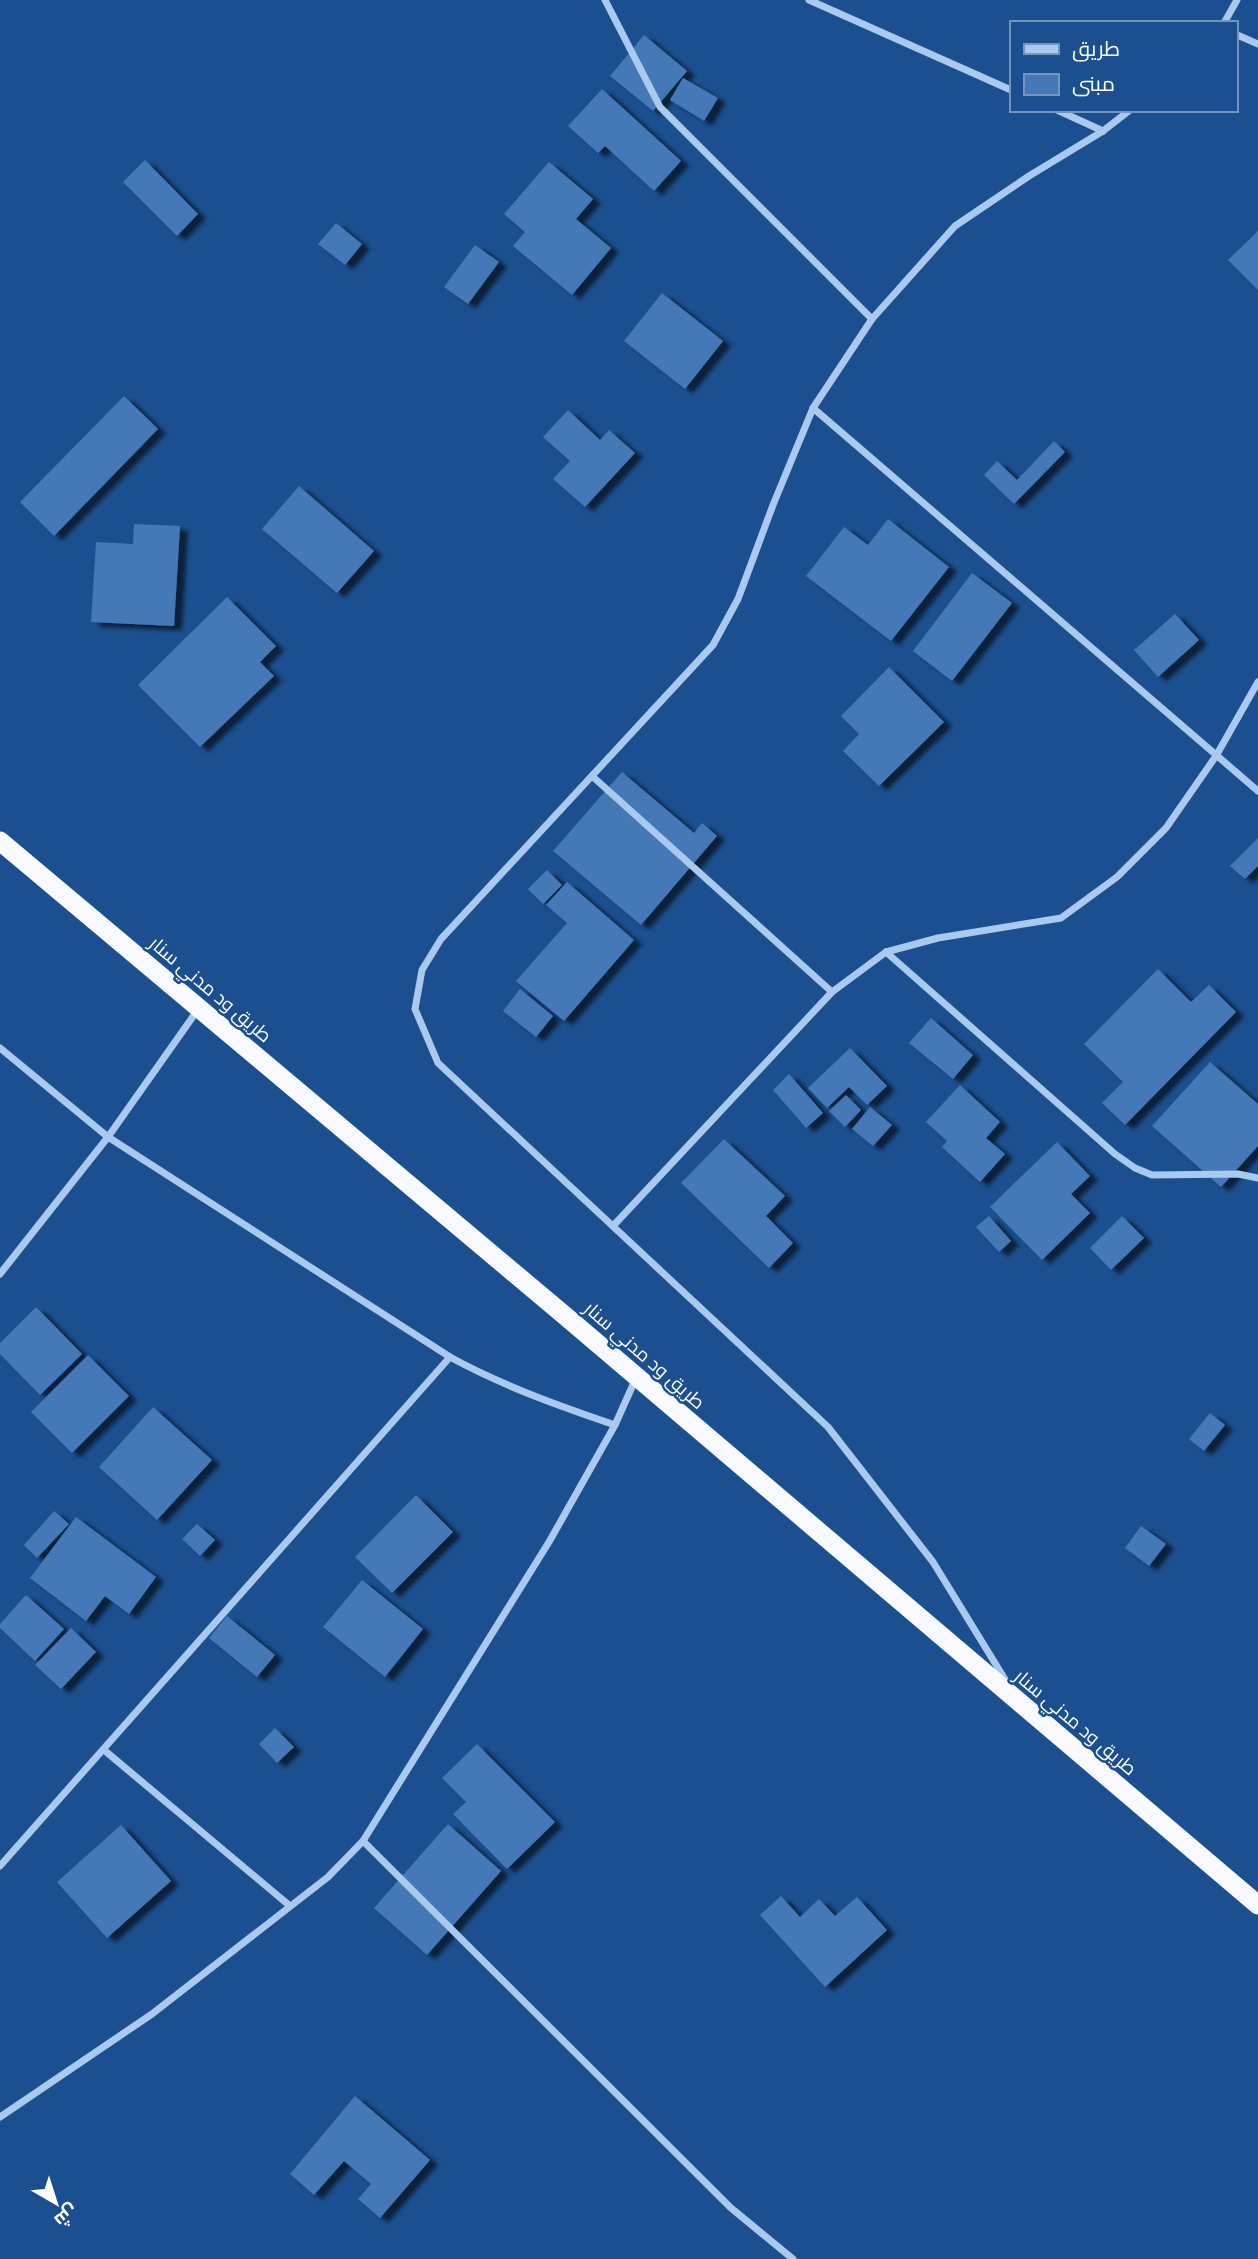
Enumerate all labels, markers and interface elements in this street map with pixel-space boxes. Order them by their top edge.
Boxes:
legend [1010,21,1237,112]
text: طريق [1072,37,1120,64]
text: مبنى [1072,72,1115,99]
street label: طريق ود مدني سنار [142,932,276,1049]
street label: طريق ود مدني سنار [577,1297,709,1416]
street label: طريق ود مدني سنار [1007,1665,1141,1782]
north arrow [21,2168,91,2238]
text: ش [48,2198,82,2232]

